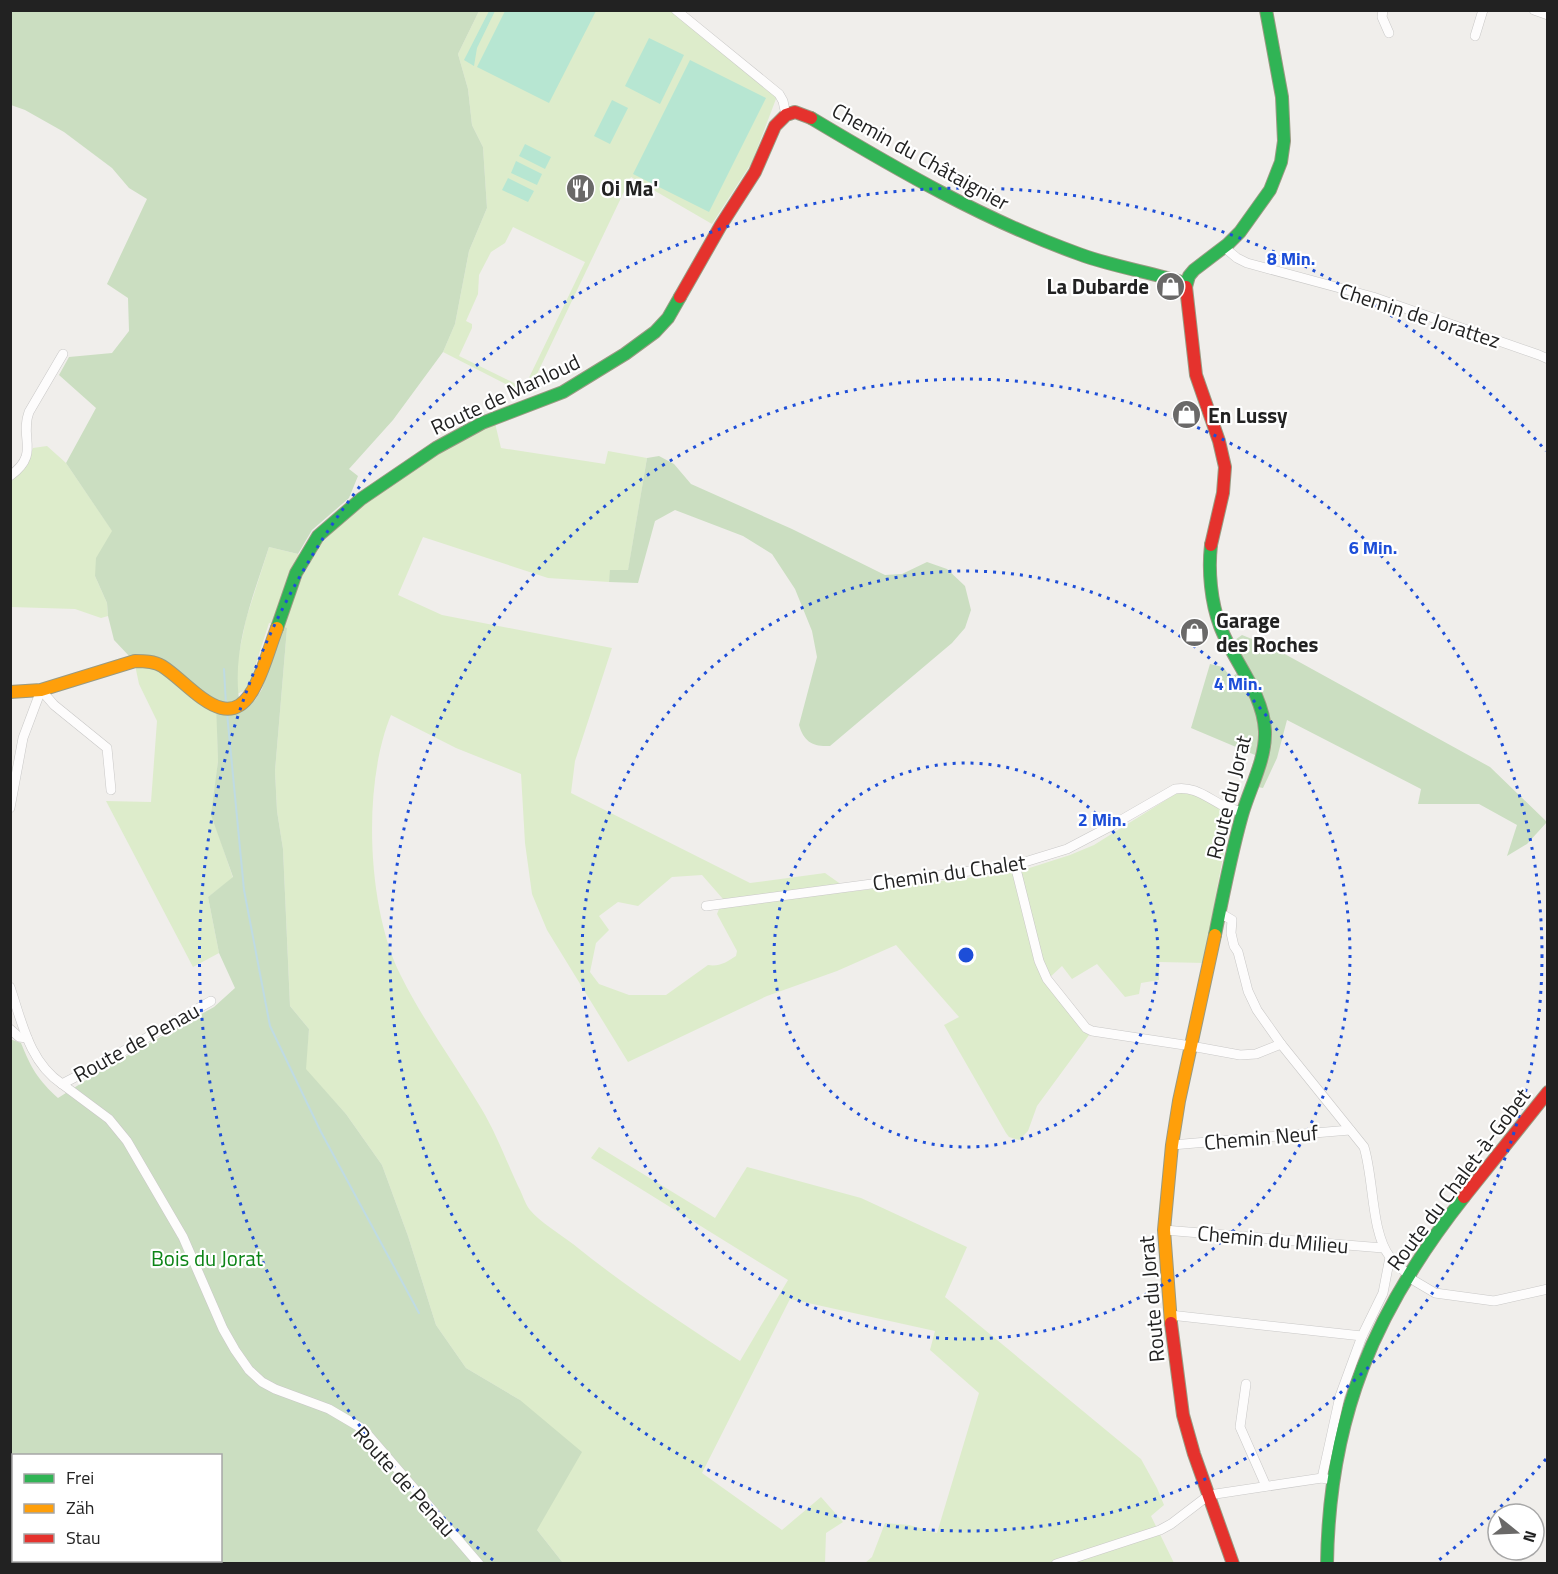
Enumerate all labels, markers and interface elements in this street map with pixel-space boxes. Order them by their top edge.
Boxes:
street label: Chemin du Châtaignier [826,94,1016,218]
restaurant icon: Oi Ma' [564,172,596,204]
place label: Oi Ma' [601,172,658,204]
text: 8 Min. [1267,245,1315,272]
place label: La Dubarde [1047,270,1149,302]
shop icon: La Dubarde [1154,270,1186,302]
street label: Chemin de Jorattez [1335,274,1505,356]
street label: Route de Manloud [425,345,585,443]
shop icon: En Lussy [1171,399,1203,431]
place label: En Lussy [1208,399,1288,431]
text: 6 Min. [1349,534,1397,561]
place label: Garage des Roches [1216,604,1318,660]
shop icon: Garage des Roches [1179,616,1211,648]
text: 4 Min. [1214,670,1262,697]
street label: Route du Jorat [1197,731,1259,862]
text: 2 Min. [1078,806,1126,833]
street label: Chemin du Chalet [870,845,1028,899]
centre of rings [956,945,976,965]
street label: Route de Penau [67,994,205,1090]
street label: Route du Chalet-à-Gobet [1379,1080,1538,1277]
street label: Chemin Neuf [1203,1116,1319,1158]
street label: Chemin du Milieu [1196,1216,1350,1262]
street label: Route du Jorat [1129,1234,1172,1363]
park label: Bois du Jorat [151,1242,264,1274]
street label: Route de Penau [346,1418,464,1544]
legend [12,1454,222,1562]
text: Frei [66,1464,94,1491]
text: Zäh [66,1494,94,1521]
north arrow [1486,1502,1546,1562]
text: Stau [66,1524,101,1551]
text: N [1517,1528,1543,1546]

